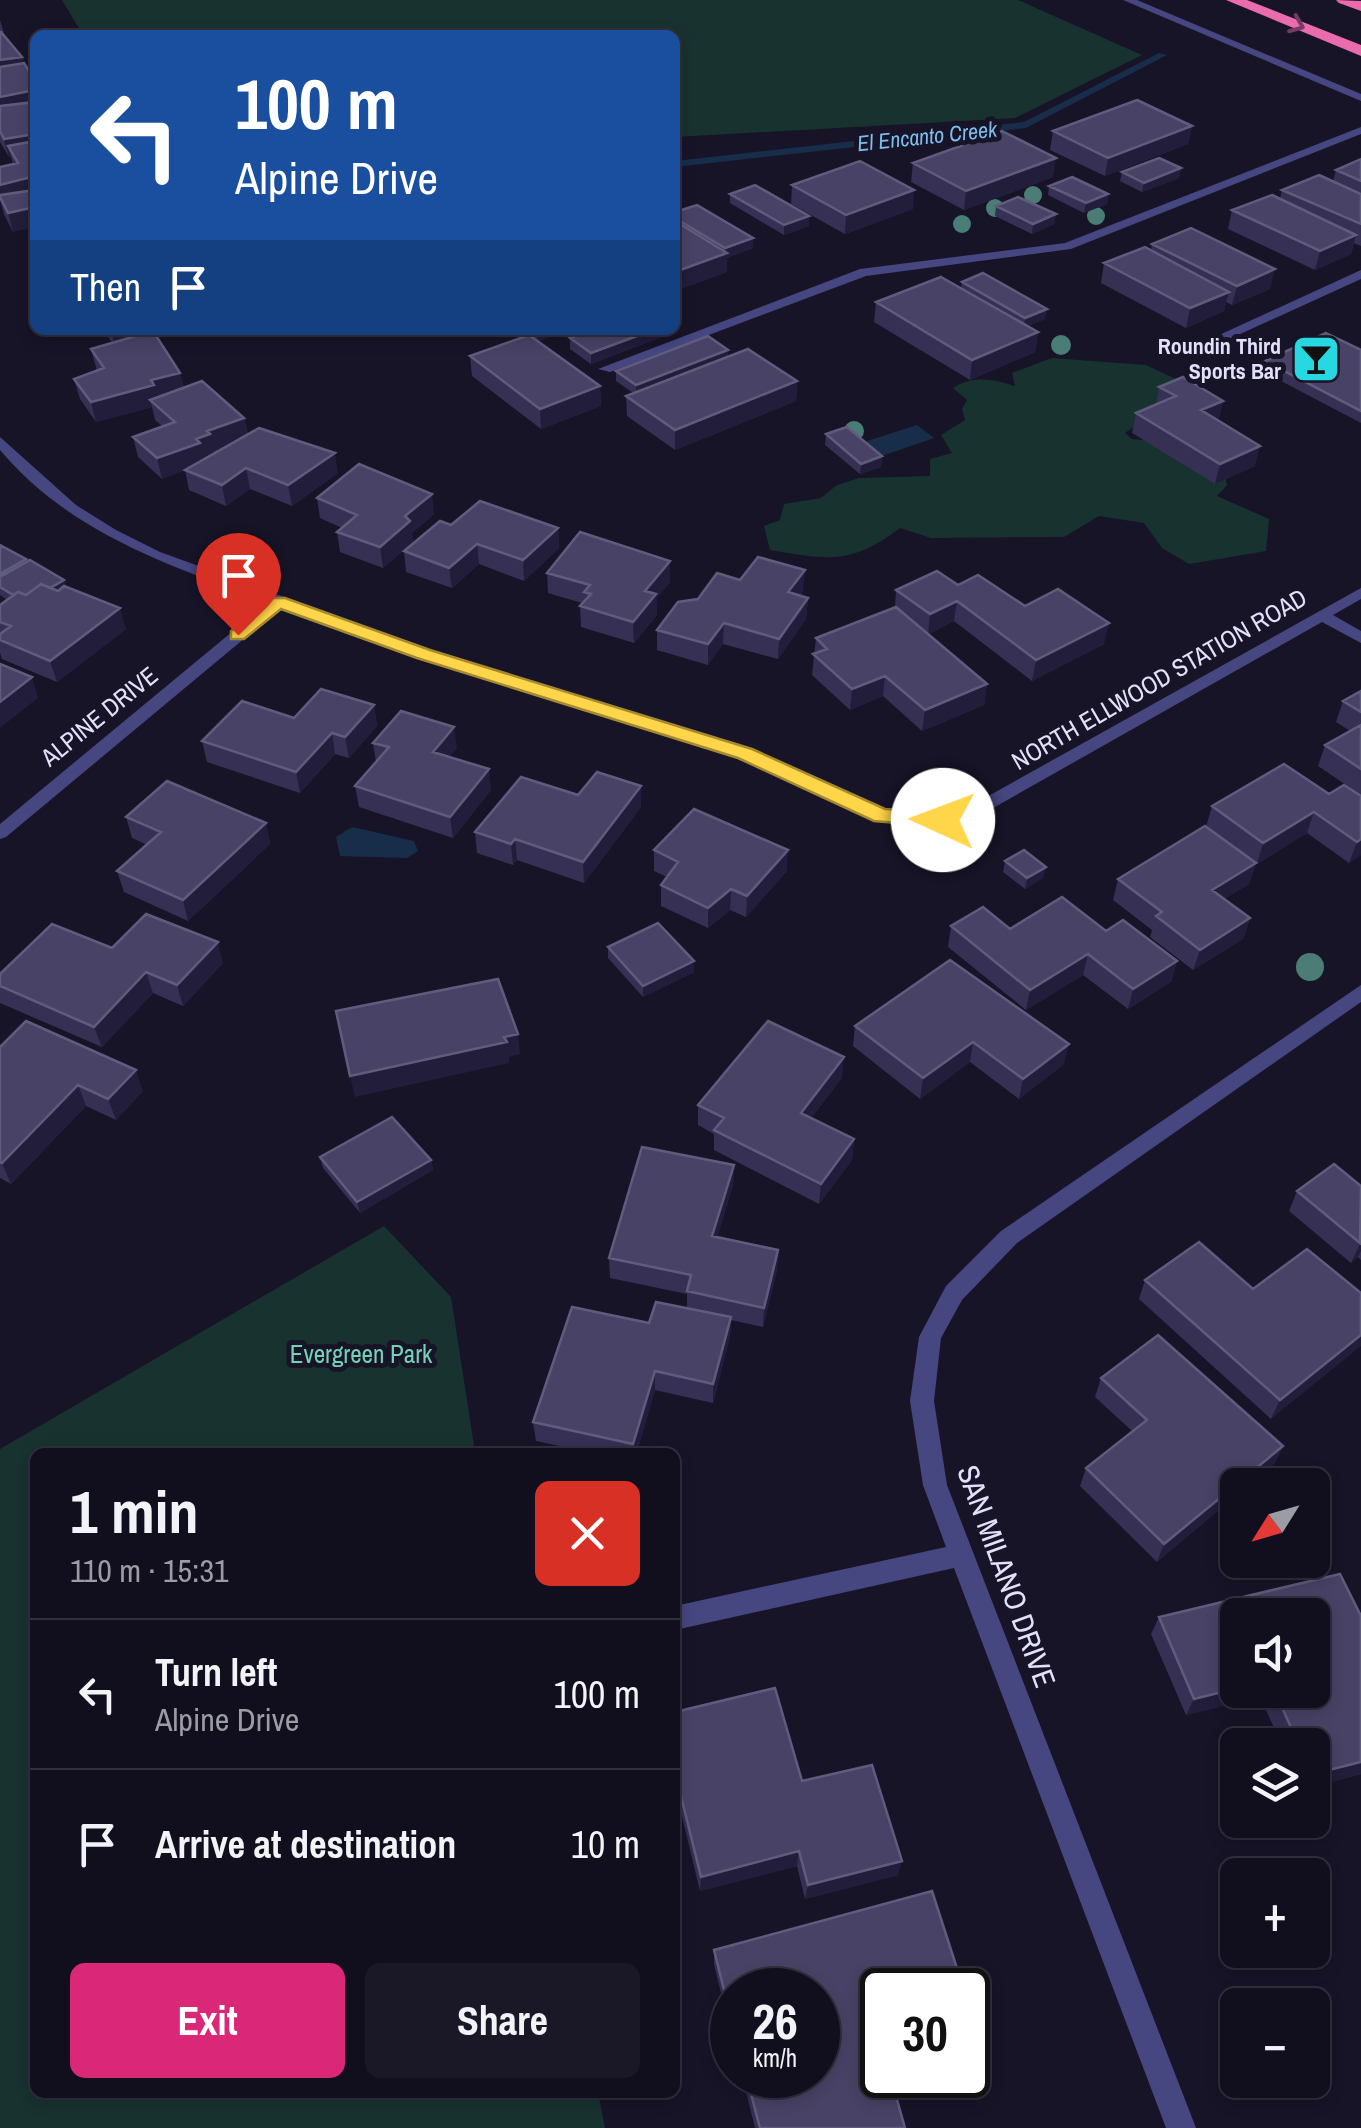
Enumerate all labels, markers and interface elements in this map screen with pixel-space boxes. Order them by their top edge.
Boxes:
one-way arrow [1288,14,1305,34]
text: 100 m [235,57,398,151]
icon: left [70,70,200,200]
water label: El Encanto Creek [856,114,999,158]
text: Alpine Drive [235,147,438,208]
icon: arrive [161,260,216,315]
text: Then [70,262,141,313]
place label: Roundin Third Sports Bar [1158,331,1281,386]
bar icon: Roundin Third Sports Bar [1290,333,1342,385]
pin [196,533,281,636]
icon: arrive [211,548,266,603]
street label: NORTH ELLWOOD STATION ROAD [1005,580,1313,778]
street label: ALPINE DRIVE [33,658,165,774]
position arrow [891,768,995,872]
park label: Evergreen Park [290,1337,433,1371]
street label: SAN MILANO DRIVE [948,1459,1066,1693]
north arrow [1220,1468,1330,1578]
map controls [1220,1468,1330,2098]
text: 1 min [70,1471,199,1552]
button: close [535,1481,640,1586]
text: 110 m · 15:31 [70,1549,229,1592]
button: sound [1220,1598,1330,1708]
text: Turn left [155,1647,277,1698]
icon: left [70,1667,125,1722]
text: 100 m [553,1669,640,1720]
text: Alpine Drive [155,1698,299,1741]
button: layers [1220,1728,1330,1838]
icon: arrive [70,1817,125,1872]
text: Arrive at destination [155,1819,456,1870]
text: 10 m [571,1819,640,1870]
button: + [1220,1858,1330,1968]
button: Exit [70,1963,345,2078]
button: Share [365,1963,640,2078]
speed limit sign: 30 [860,1968,990,2098]
text: 26 [752,1987,798,2055]
button: − [1220,1988,1330,2098]
text: km/h [753,2041,797,2075]

